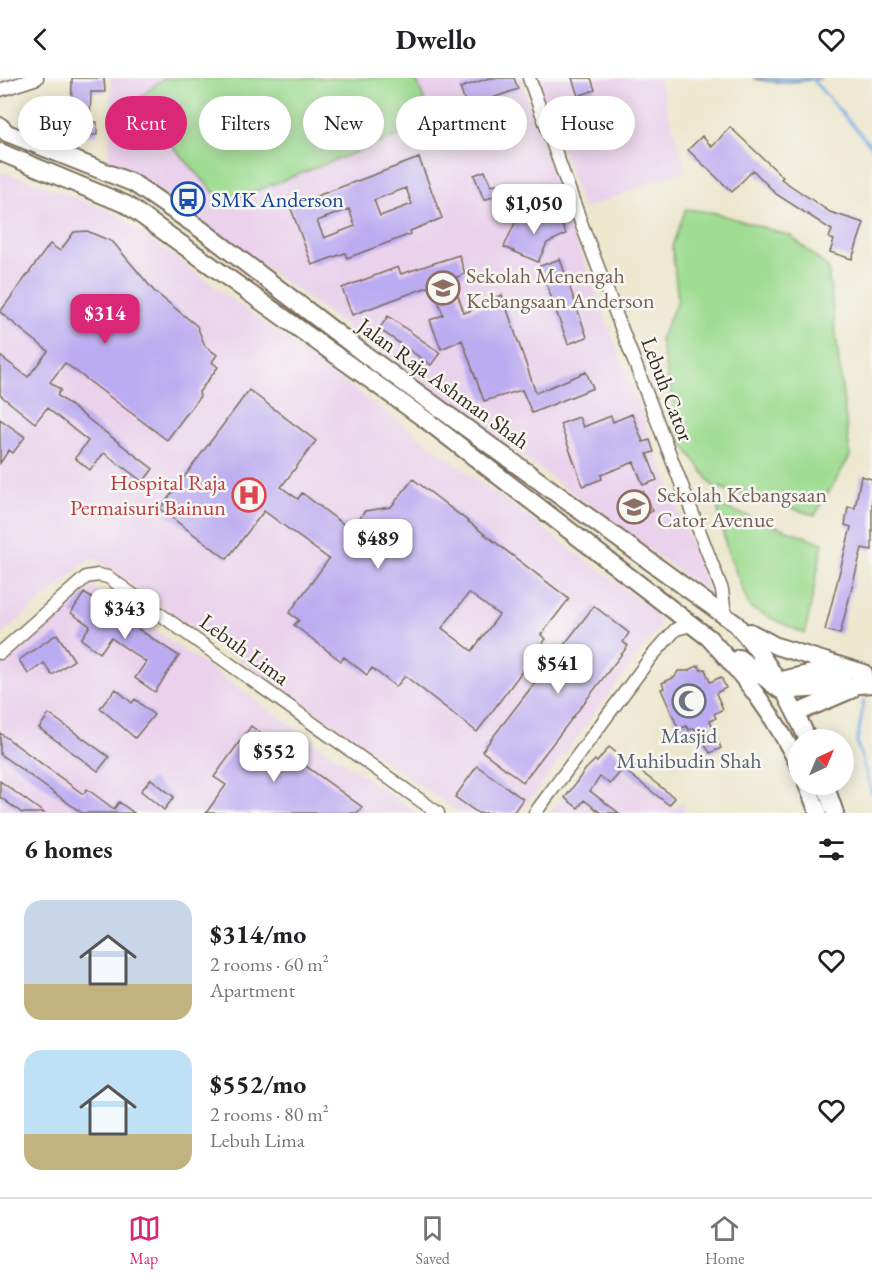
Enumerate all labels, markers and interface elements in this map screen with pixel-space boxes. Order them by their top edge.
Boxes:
text: Dwello [396,22,476,57]
icon: back [24,23,57,56]
icon: heart [815,23,848,56]
chip: Buy [18,96,93,150]
chip: Rent [105,96,187,150]
chip: Filters [199,96,291,150]
chip: New [303,96,384,150]
chip: Apartment [396,96,527,150]
chip: House [539,96,635,150]
bus stop icon: SMK Anderson [170,181,206,217]
pin: $1,050 [485,184,583,235]
place label: SMK Anderson [211,185,344,214]
text: $1,050 [506,190,562,216]
place label: Sekolah Menengah Kebangsaan Anderson [466,261,655,315]
school or university icon: Sekolah Menengah Kebangsaan Anderson [425,270,461,306]
pin: $314 [69,294,141,345]
text: $314 [85,300,125,326]
street label: Jalan Raja Ashman Shah [350,310,536,456]
street label: Lebuh Cator [634,333,701,446]
place label: Hospital Raja Permaisuri Bainun [70,468,226,522]
hospital icon: Hospital Raja Permaisuri Bainun [231,477,267,513]
place label: Sekolah Kebangsaan Cator Avenue [657,480,828,534]
school or university icon: Sekolah Kebangsaan Cator Avenue [616,489,652,525]
pin: $489 [342,519,414,570]
text: $489 [358,525,398,551]
pin: $343 [89,589,161,640]
text: $343 [105,595,145,621]
street label: Lebuh Lima [194,607,296,692]
pin: $541 [522,644,594,695]
text: $541 [538,650,578,676]
mosque icon: Masjid Muhibudin Shah [671,683,707,719]
place label: Masjid Muhibudin Shah [616,721,762,775]
north arrow [788,729,854,795]
map controls [788,729,854,795]
pin: $552 [238,732,310,783]
text: $552 [254,738,294,764]
text: 6 homes [24,832,113,866]
icon: filters [815,833,848,866]
text: $314/mo [210,917,306,951]
icon: home [72,924,144,996]
icon: heart [815,944,848,977]
text: 2 rooms · 60 m² [210,951,329,977]
text: Apartment [210,977,295,1003]
text: $552/mo [210,1067,306,1101]
icon: home [72,1074,144,1146]
icon: heart [815,1094,848,1127]
text: 2 rooms · 80 m² [210,1101,329,1127]
text: Lebuh Lima [210,1127,305,1153]
tab: Map [128,1212,161,1269]
tab: Saved [416,1212,450,1269]
tab: Home [705,1212,744,1269]

